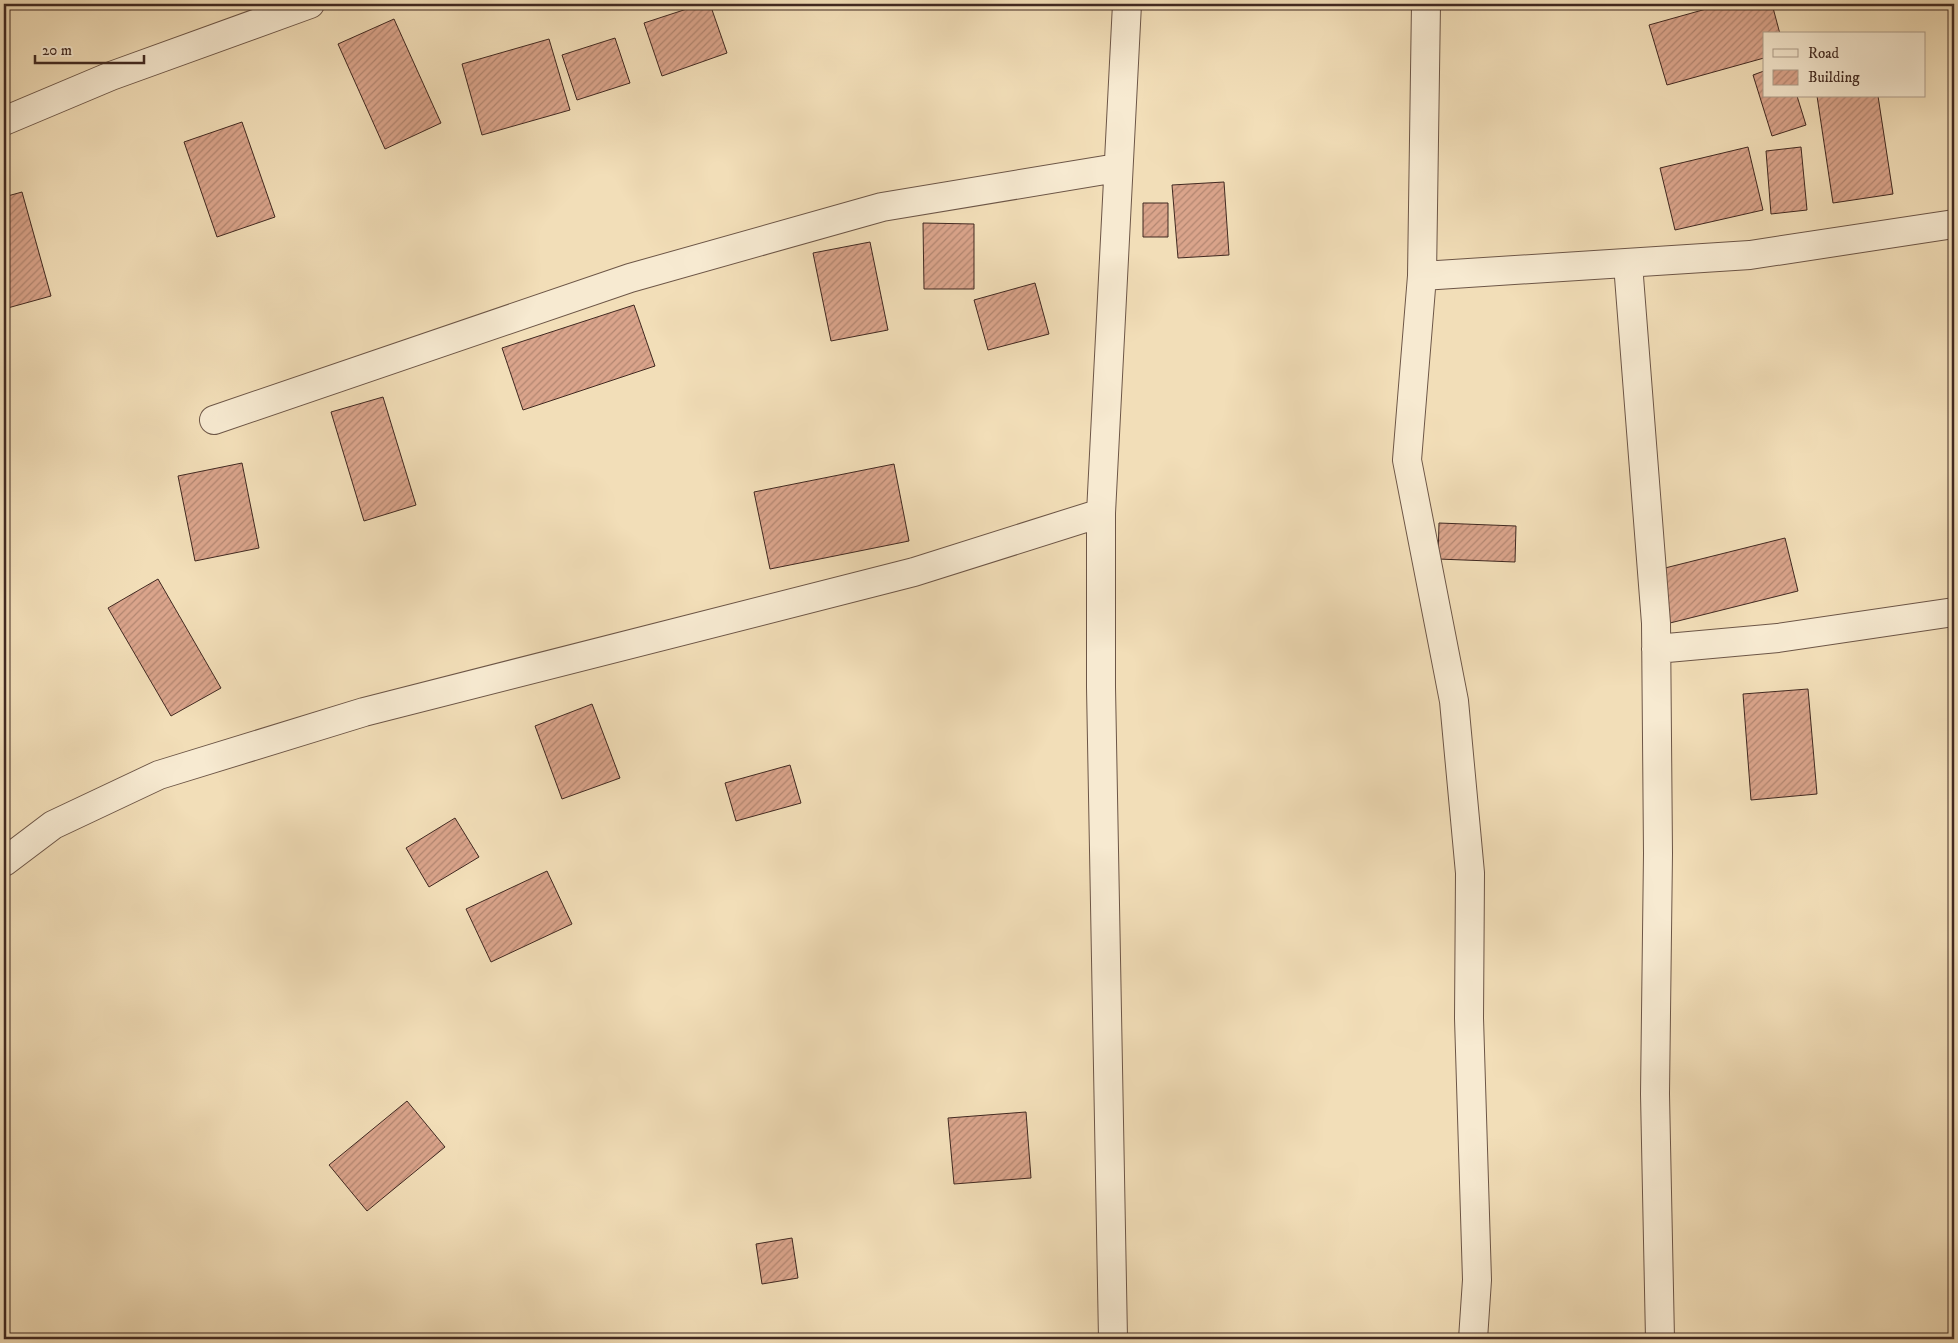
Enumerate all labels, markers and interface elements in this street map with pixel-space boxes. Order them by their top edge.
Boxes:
scale bar [35,32,144,64]
legend [1763,32,1926,98]
text: 20 m [42,41,72,60]
text: Road [1808,44,1840,63]
text: Building [1808,68,1860,87]

